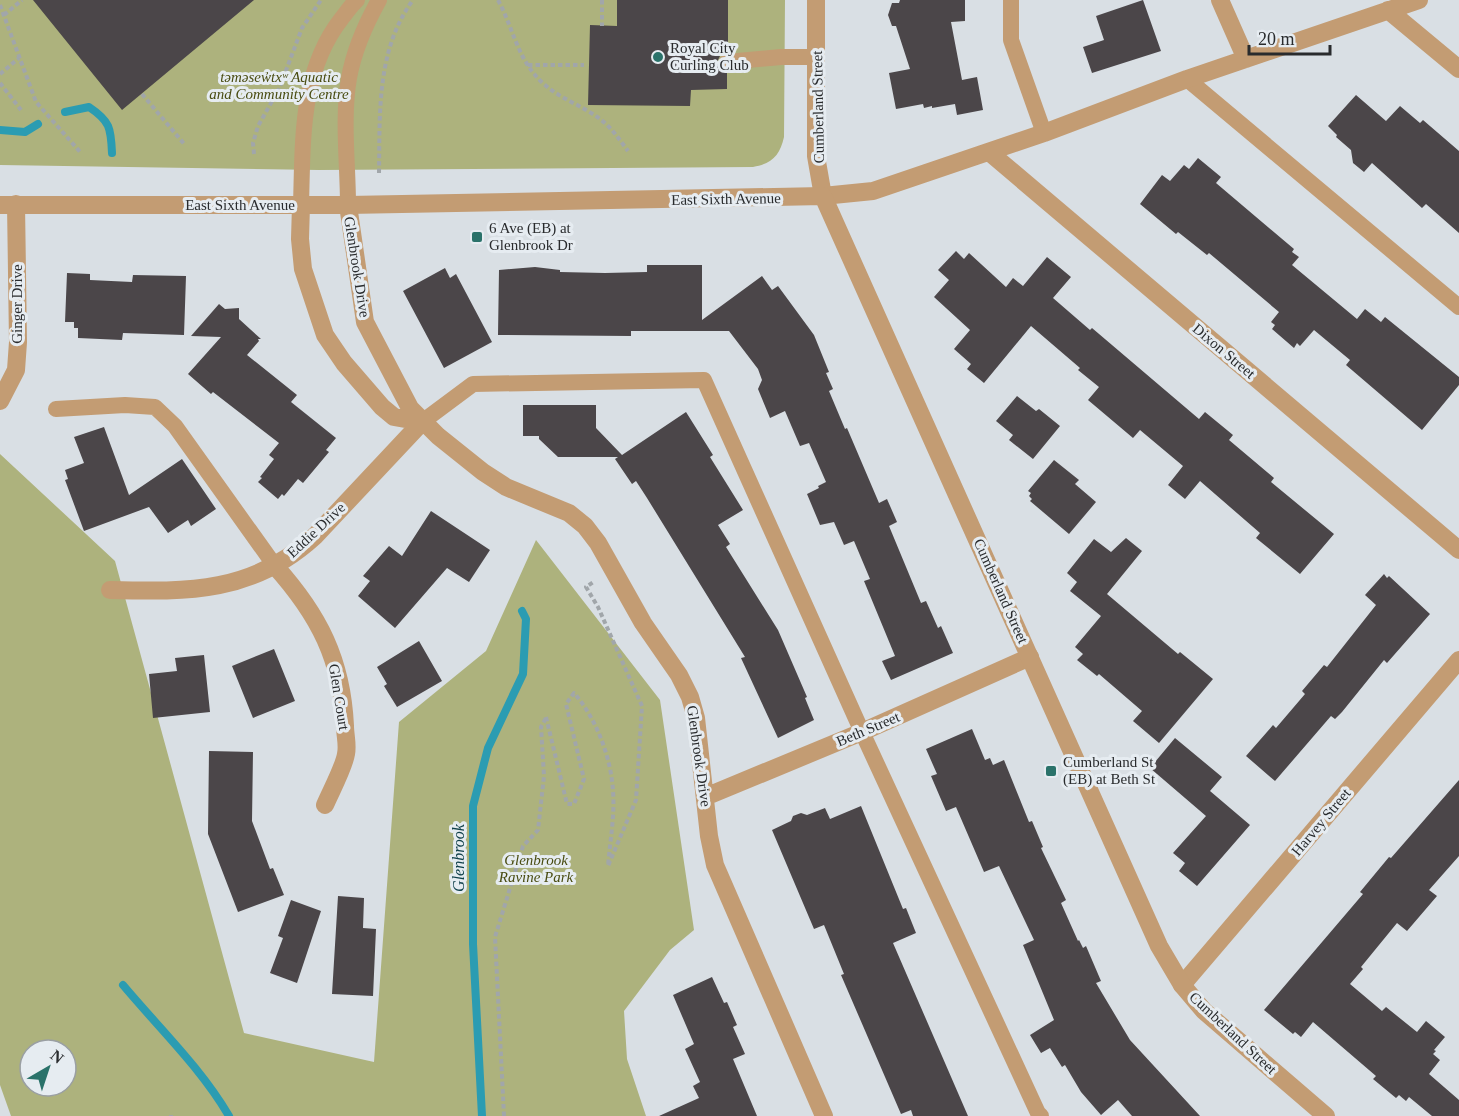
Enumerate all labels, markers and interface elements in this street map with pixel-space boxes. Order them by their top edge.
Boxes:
scale bar [1249,18,1330,56]
text: 20 m [1258,29,1295,49]
place label: Royal City Curling Club [670,40,749,73]
marker: Royal City Curling Club [651,50,665,64]
street label: Cumberland Street [809,50,827,164]
park label: təməsew̓txʷ Aquatic and Community Centre [209,69,349,102]
street label: East Sixth Avenue [671,190,781,208]
street label: East Sixth Avenue [185,197,295,213]
street label: Glenbrook Drive [341,215,373,319]
place label: 6 Ave (EB) at Glenbrook Dr [489,220,573,253]
marker: 6 Ave (EB) at Glenbrook Dr [470,230,484,244]
street label: Ginger Drive [9,264,25,344]
street label: Dixon Street [1190,320,1259,382]
street label: Eddie Drive [284,499,348,561]
street label: Cumberland Street [971,536,1032,647]
street label: Glen Court [326,663,352,732]
street label: Glenbrook Drive [684,704,714,808]
street label: Beth Street [834,708,903,749]
place label: Cumberland St (EB) at Beth St [1063,754,1156,788]
marker: Cumberland St (EB) at Beth St [1044,764,1058,778]
street label: Harvey Street [1288,784,1354,859]
water label: Glenbrook [450,823,467,892]
park label: Glenbrook Ravine Park [498,852,574,885]
street label: Cumberland Street [1186,989,1280,1078]
north arrow [18,1038,78,1098]
text: N [47,1046,67,1067]

